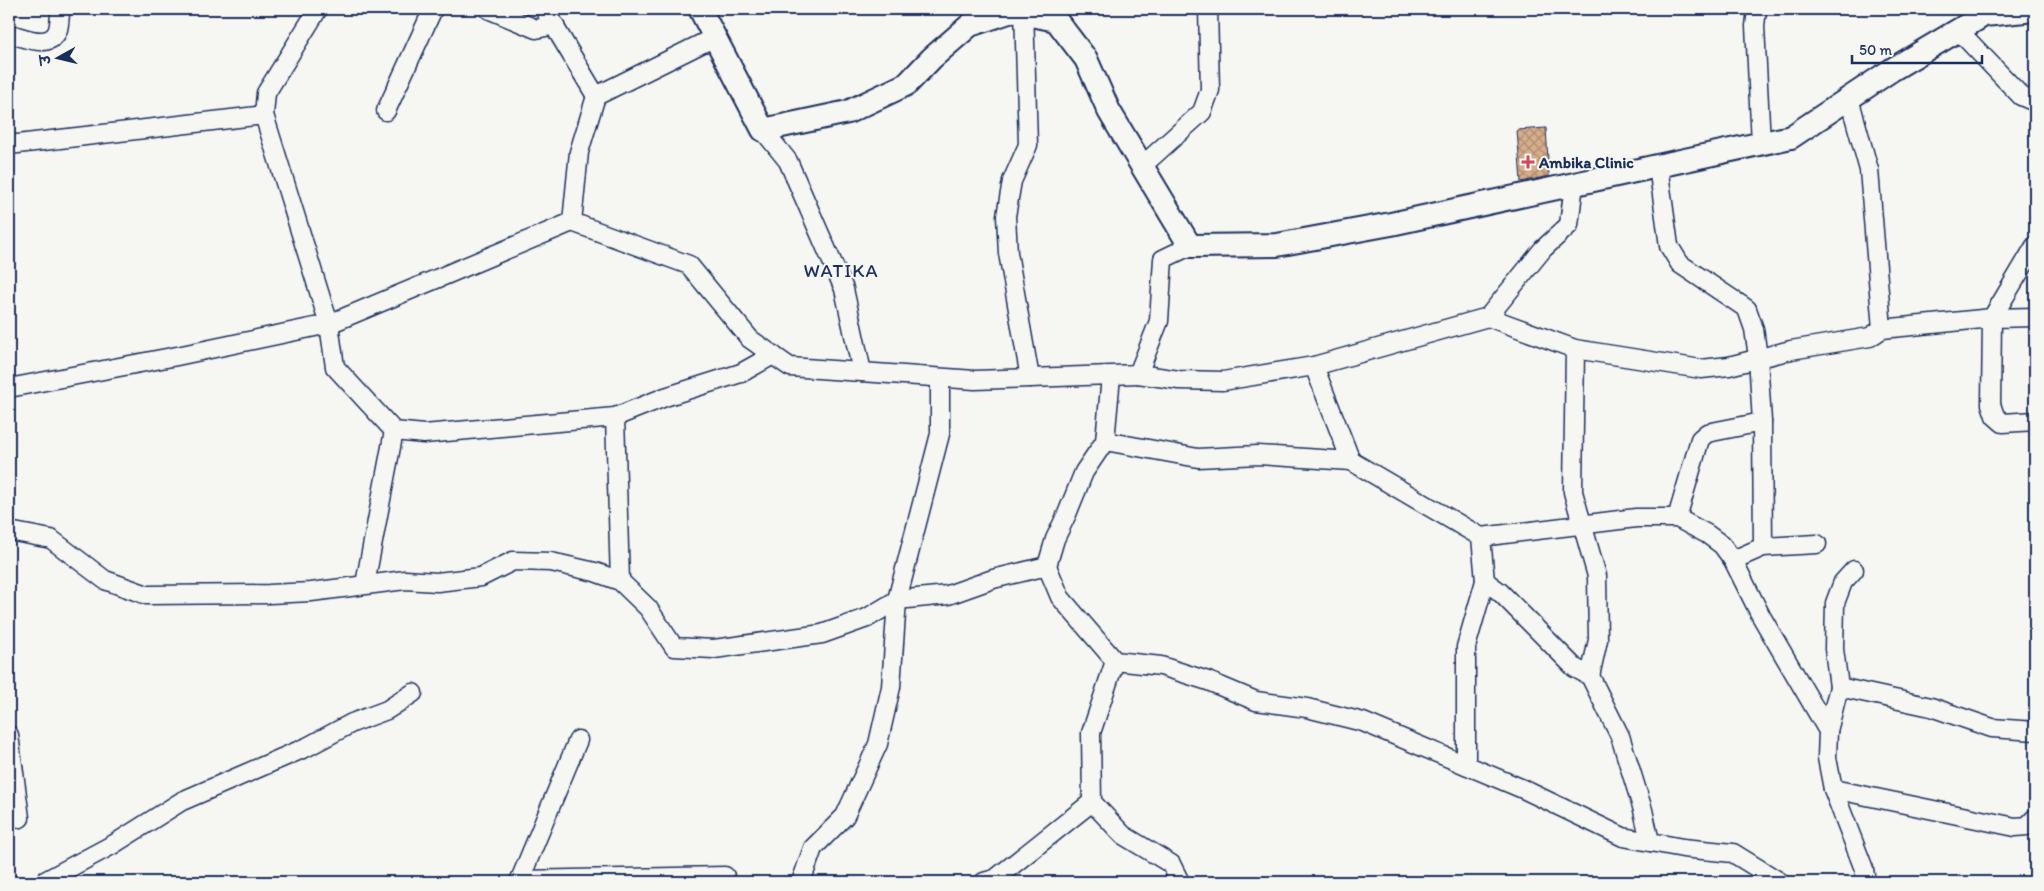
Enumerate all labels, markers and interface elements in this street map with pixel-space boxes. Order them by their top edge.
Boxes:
north arrow [32,32,82,82]
scale bar [1852,32,1982,64]
text: 50 m [1859,41,1892,59]
text: उ [36,52,55,68]
place label: Ambika Clinic [1538,153,1634,172]
marker: Ambika Clinic [1521,155,1535,169]
district label: WATIKA [803,259,879,282]

